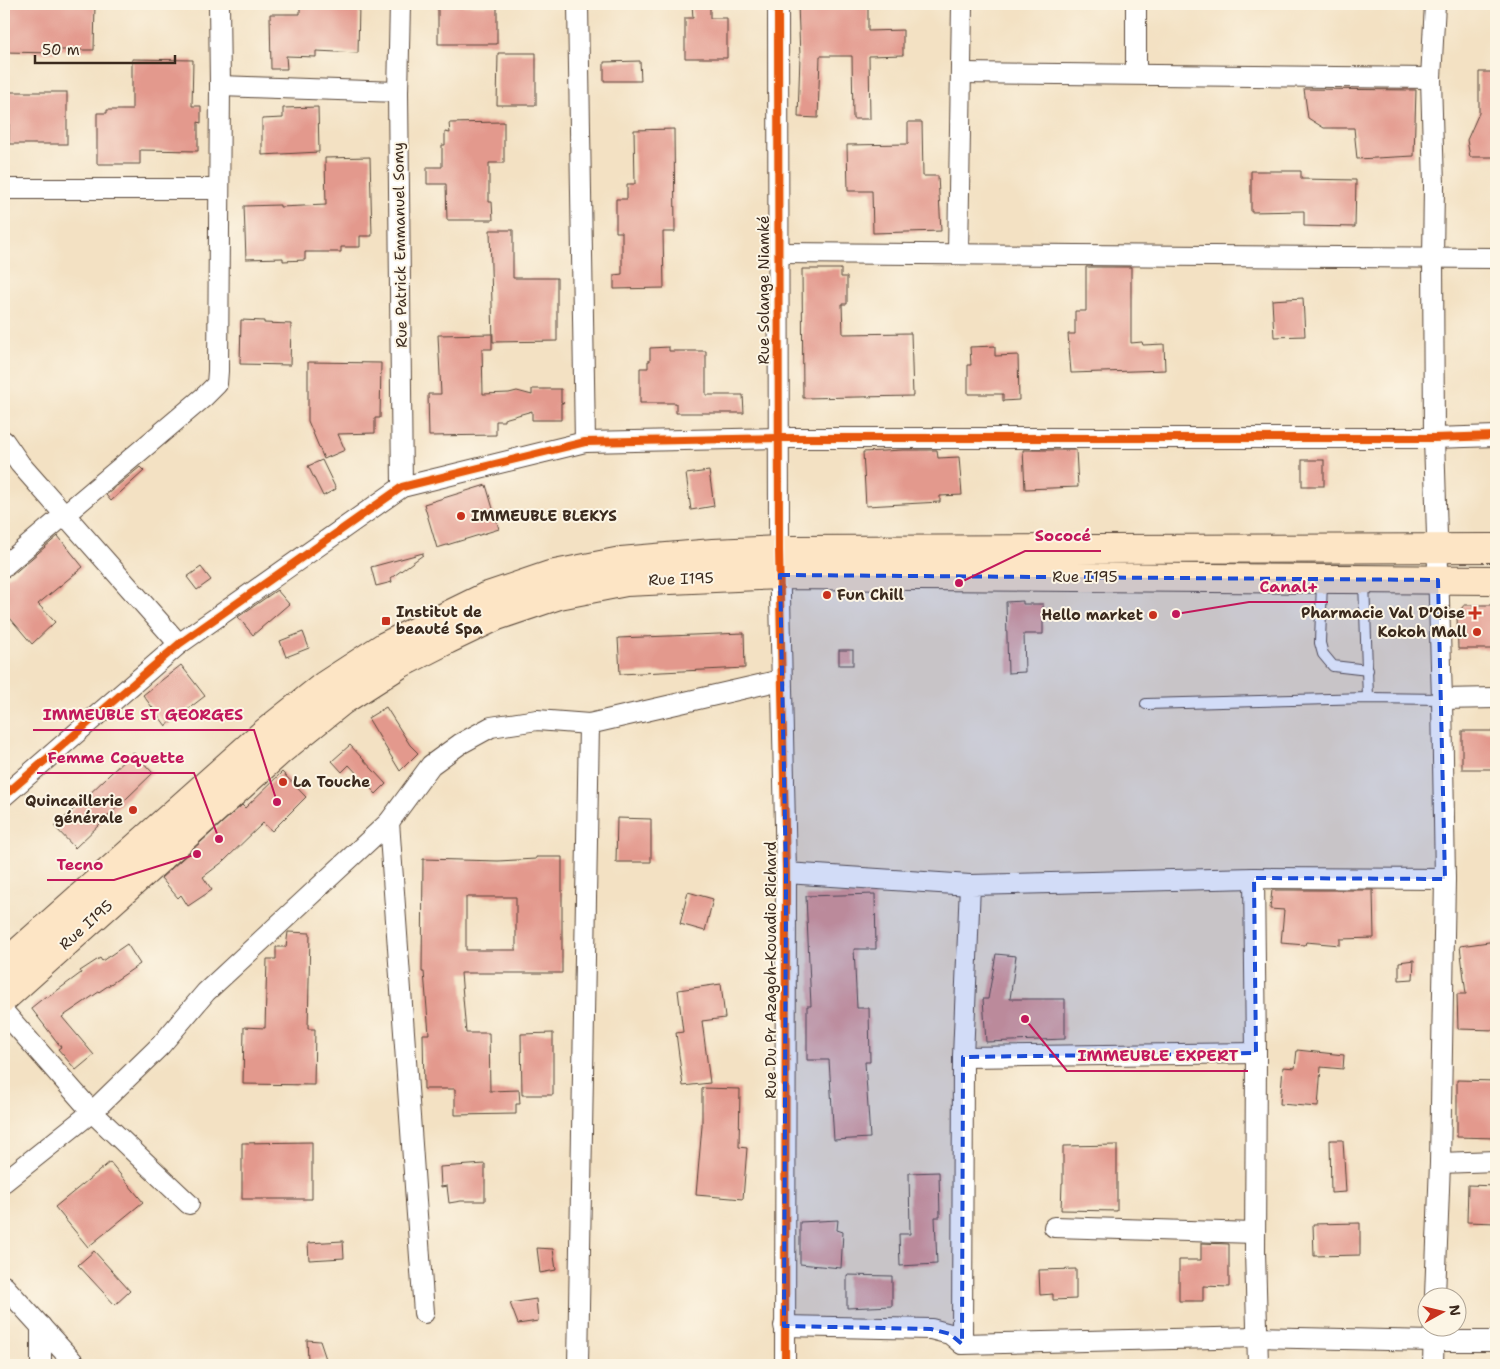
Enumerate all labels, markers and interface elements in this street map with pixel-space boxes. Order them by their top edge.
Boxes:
scale bar [35,32,175,64]
text: 50 m [42,40,80,60]
street label: Rue Patrick Emmanuel Somy [388,142,412,348]
street label: Rue Solange Niamké [754,215,774,365]
place label: IMMEUBLE BLEKYS [471,506,617,526]
marker: IMMEUBLE BLEKYS [455,510,467,522]
callout: Sococé [1025,520,1101,551]
text: Sococé [1035,525,1092,546]
street label: Rue I195 [1052,567,1118,587]
street label: Rue I195 [648,568,714,590]
callout: Canal+ [1249,571,1328,602]
text: Canal+ [1260,576,1318,597]
place label: Fun Chill [837,585,904,605]
marker: Fun Chill [821,589,833,601]
place label: Institut de beauté Spa [396,602,484,639]
place label: Pharmacie Val D'Oise [1301,603,1465,623]
place label: Hello market [1041,605,1143,625]
marker: Pharmacie Val D'Oise [1469,607,1481,619]
marker: Hello market [1147,609,1159,621]
marker: Institut de beauté Spa [380,615,392,627]
place label: Kokoh Mall [1377,622,1467,642]
marker: Kokoh Mall [1471,626,1483,638]
callout: IMMEUBLE ST GEORGES [33,699,254,730]
text: IMMEUBLE ST GEORGES [43,704,243,725]
callout: Femme Coquette [37,742,194,773]
text: Femme Coquette [47,747,185,768]
place label: La Touche [293,772,370,792]
marker: La Touche [277,776,289,788]
place label: Quincaillerie générale [25,791,123,828]
marker: Quincaillerie générale [127,804,139,816]
street label: Rue Du Pr Azagoh-Kouadio Richard [761,841,781,1099]
callout: Tecno [47,849,114,880]
text: Tecno [57,854,103,875]
street label: Rue I195 [55,896,117,954]
callout: IMMEUBLE EXPERT [1067,1040,1248,1071]
text: IMMEUBLE EXPERT [1078,1045,1238,1066]
north arrow [1418,1286,1468,1336]
text: N [1445,1303,1465,1317]

